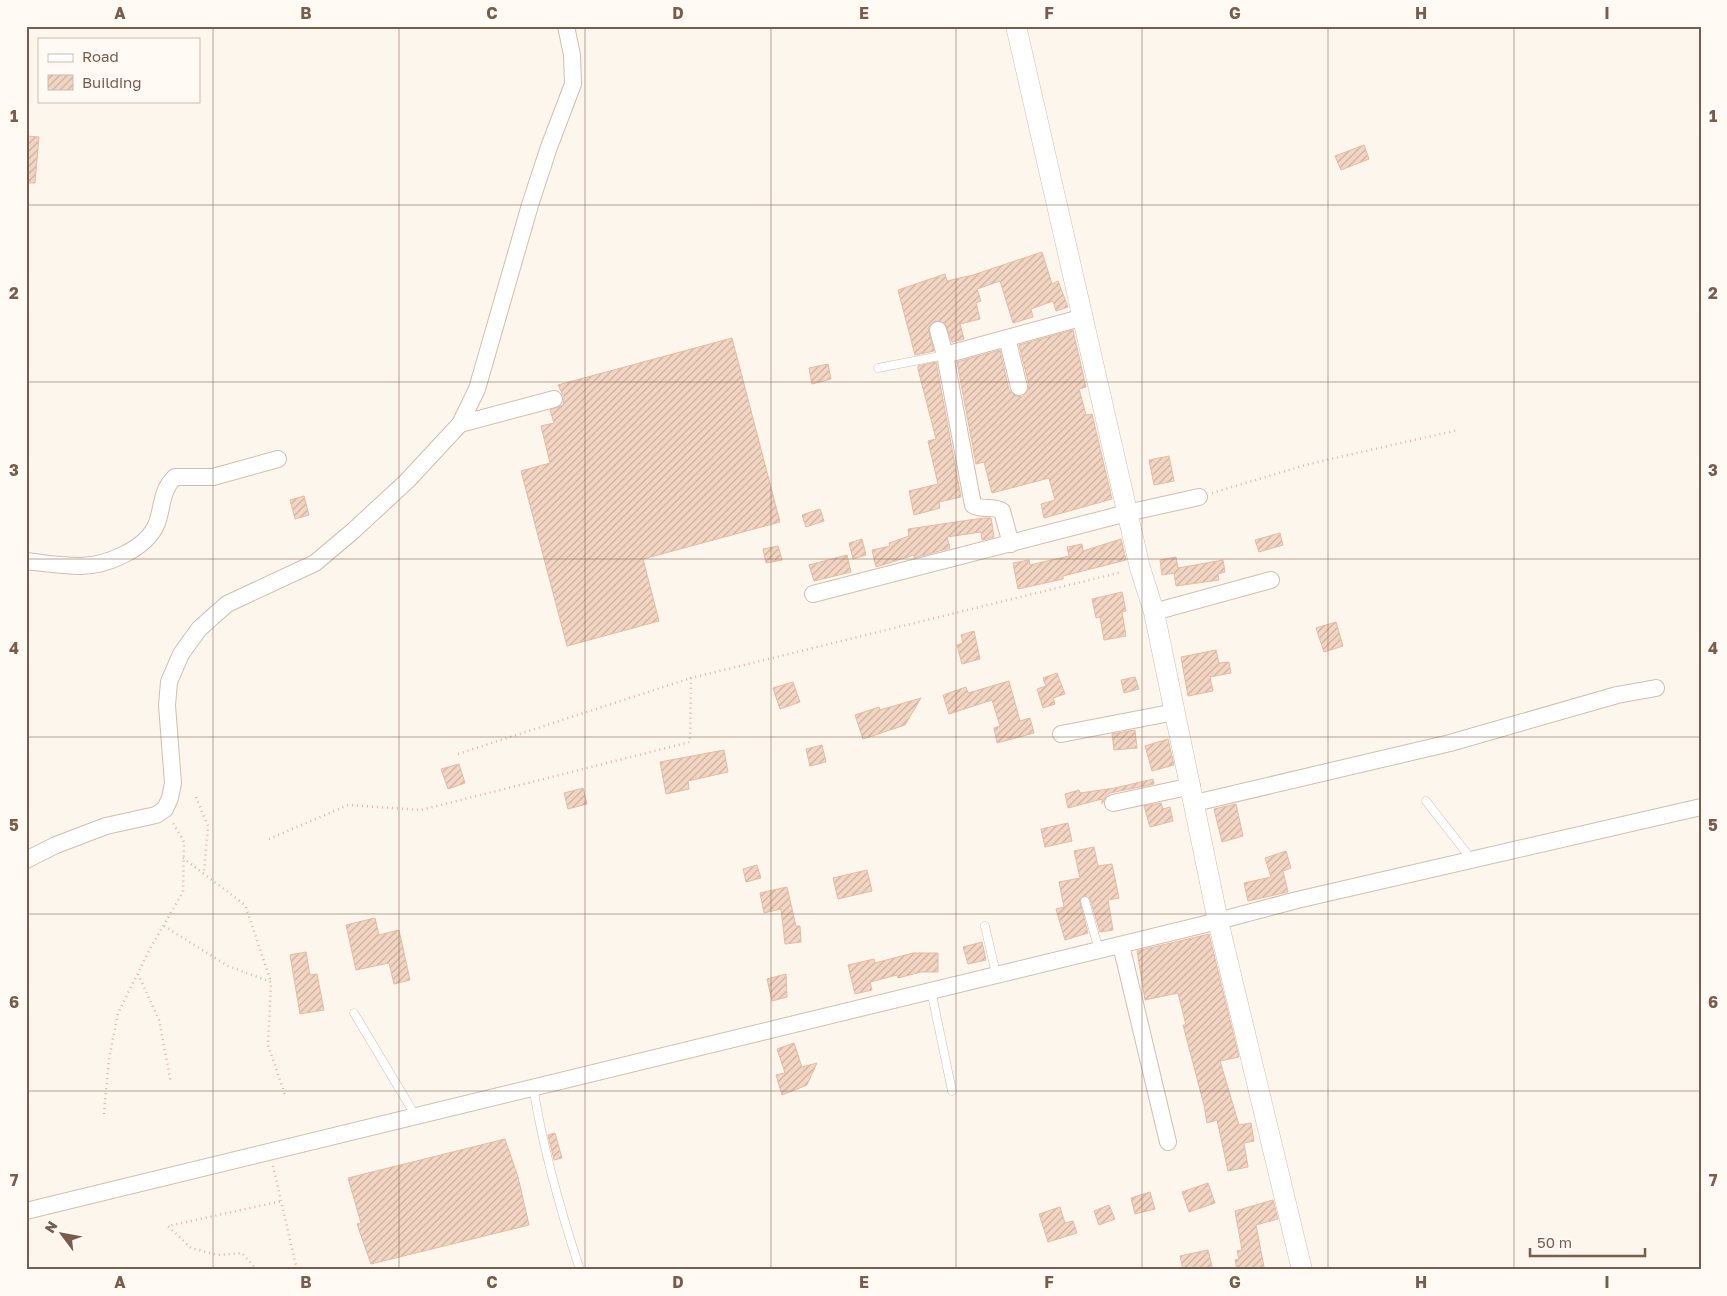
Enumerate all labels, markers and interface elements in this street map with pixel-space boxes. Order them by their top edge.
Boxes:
text: A [114,3,126,23]
text: B [300,3,312,23]
text: C [486,3,498,23]
text: D [672,3,684,23]
text: E [859,3,869,23]
text: F [1044,3,1054,23]
text: G [1229,3,1241,23]
text: H [1415,3,1427,23]
text: I [1604,3,1610,23]
legend [38,38,200,102]
text: Road [82,47,119,65]
text: Building [82,73,142,91]
text: 1 [10,106,18,126]
text: 1 [1709,106,1717,126]
text: 2 [9,283,19,303]
text: 2 [1708,283,1718,303]
text: 3 [9,460,19,480]
text: 3 [1708,460,1718,480]
text: 4 [9,638,19,658]
text: 4 [1708,638,1718,658]
text: 5 [9,815,19,835]
text: 5 [1708,815,1718,835]
text: 6 [9,992,19,1012]
text: 6 [1708,992,1718,1012]
text: 7 [10,1170,19,1190]
text: 7 [1709,1170,1718,1190]
north arrow [38,1208,88,1258]
text: N [41,1218,61,1236]
scale bar [1530,1226,1644,1258]
text: 50 m [1537,1233,1572,1251]
text: A [114,1272,126,1292]
text: B [300,1272,312,1292]
text: C [486,1272,498,1292]
text: D [672,1272,684,1292]
text: E [859,1272,869,1292]
text: F [1044,1272,1054,1292]
text: G [1229,1272,1241,1292]
text: H [1415,1272,1427,1292]
text: I [1604,1272,1610,1292]

